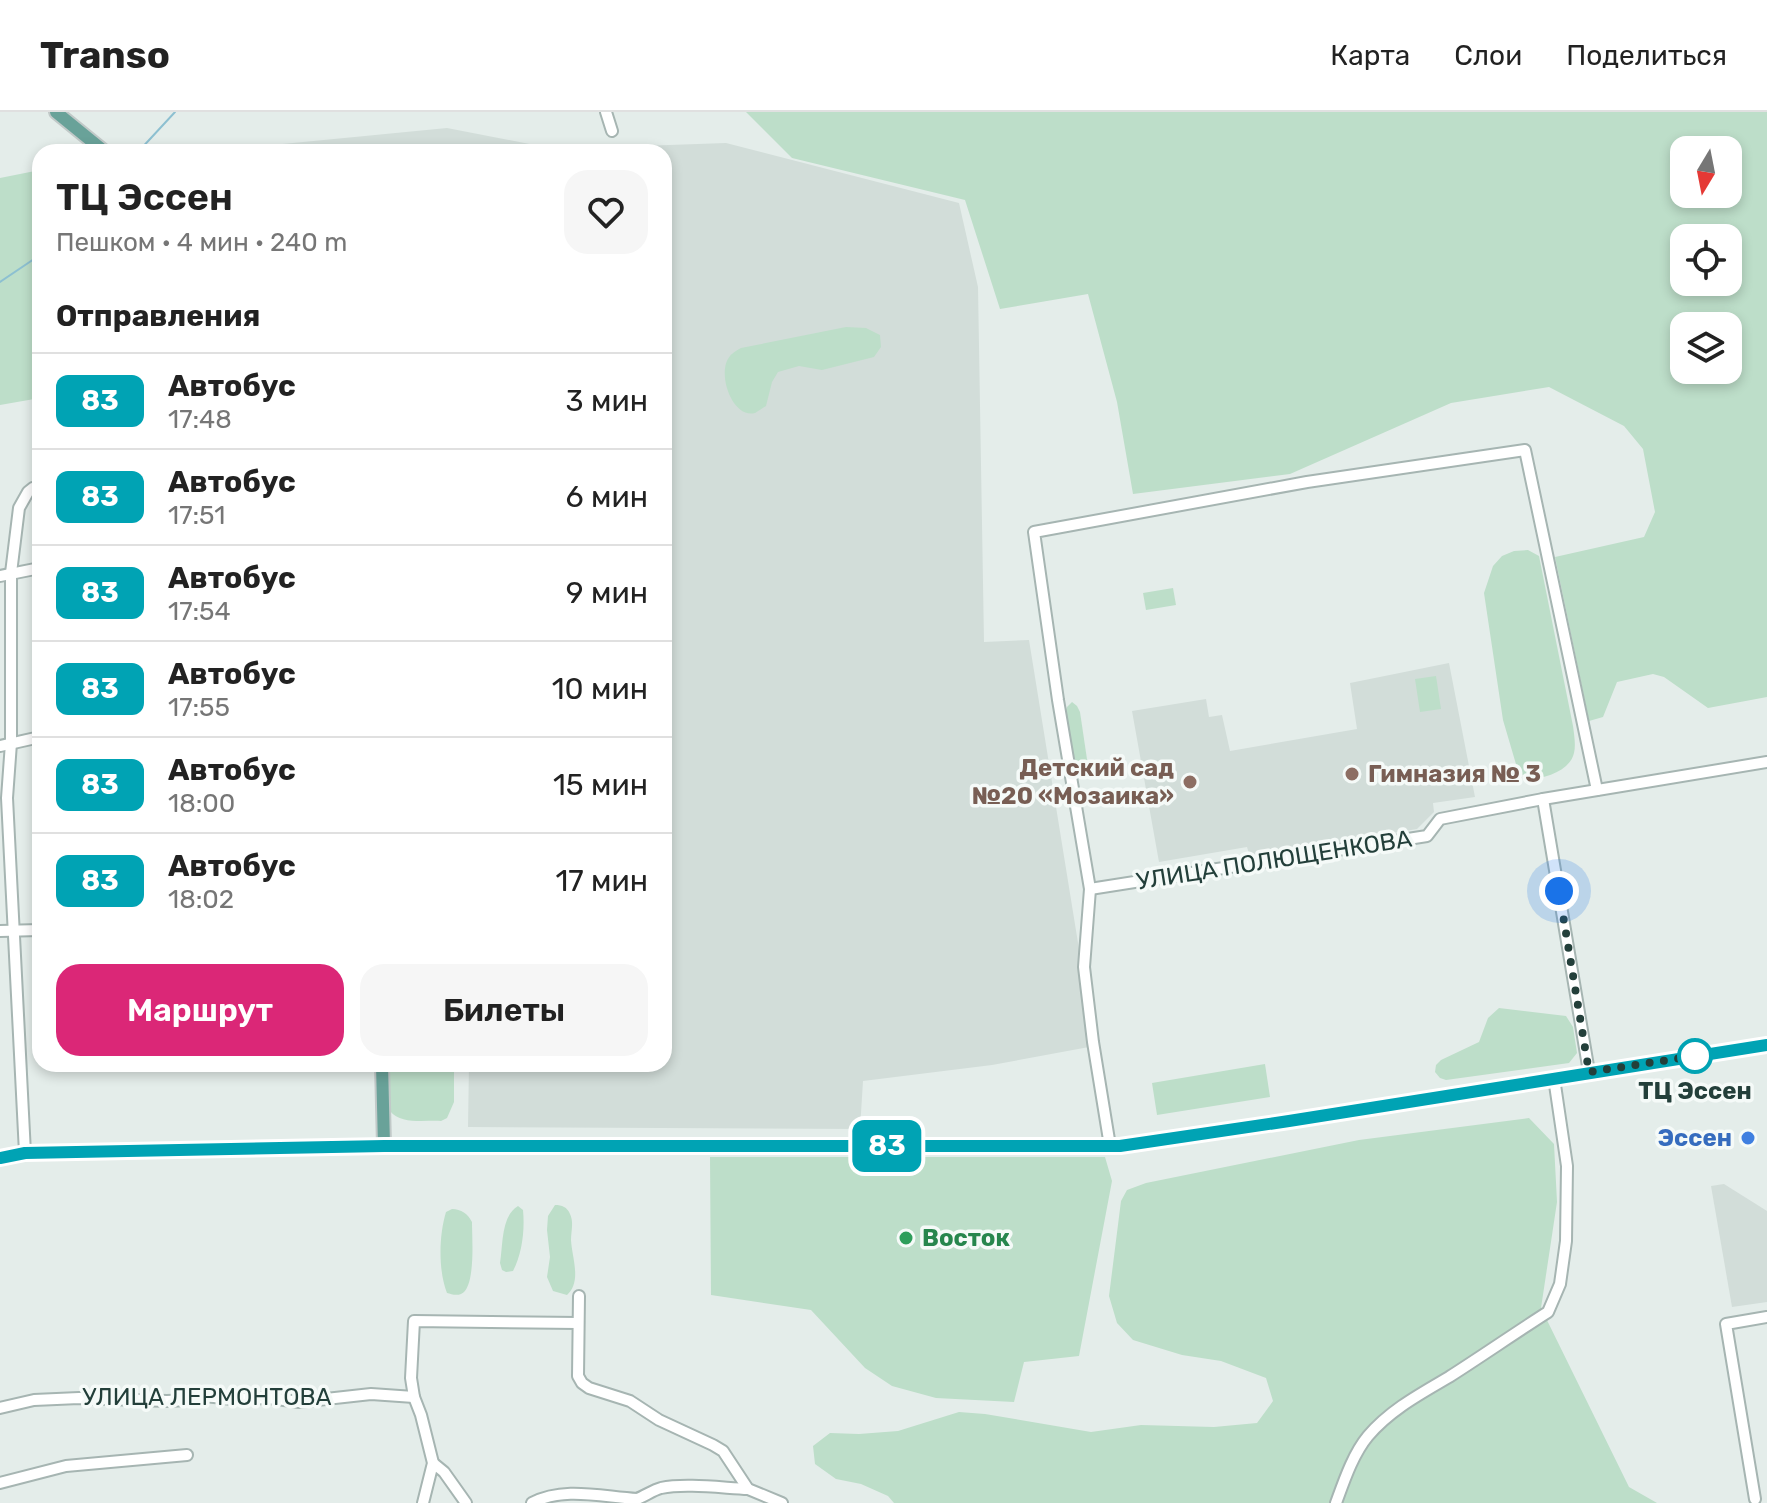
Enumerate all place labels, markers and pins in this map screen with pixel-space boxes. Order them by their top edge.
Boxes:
place label: Детский сад №20 «Мозаика» [972,754,1174,810]
place label: Гимназия № 3 [1368,760,1541,788]
marker: Гимназия № 3 [1343,765,1361,783]
marker: Детский сад №20 «Мозаика» [1181,773,1199,791]
marker: ТЦ Эссен [1678,1039,1712,1073]
place label: ТЦ Эссен [1638,1077,1752,1105]
place label: Эссен [1658,1124,1732,1152]
marker: Эссен [1739,1129,1757,1147]
place label: Восток [922,1224,1011,1252]
marker: Восток [897,1229,915,1247]

